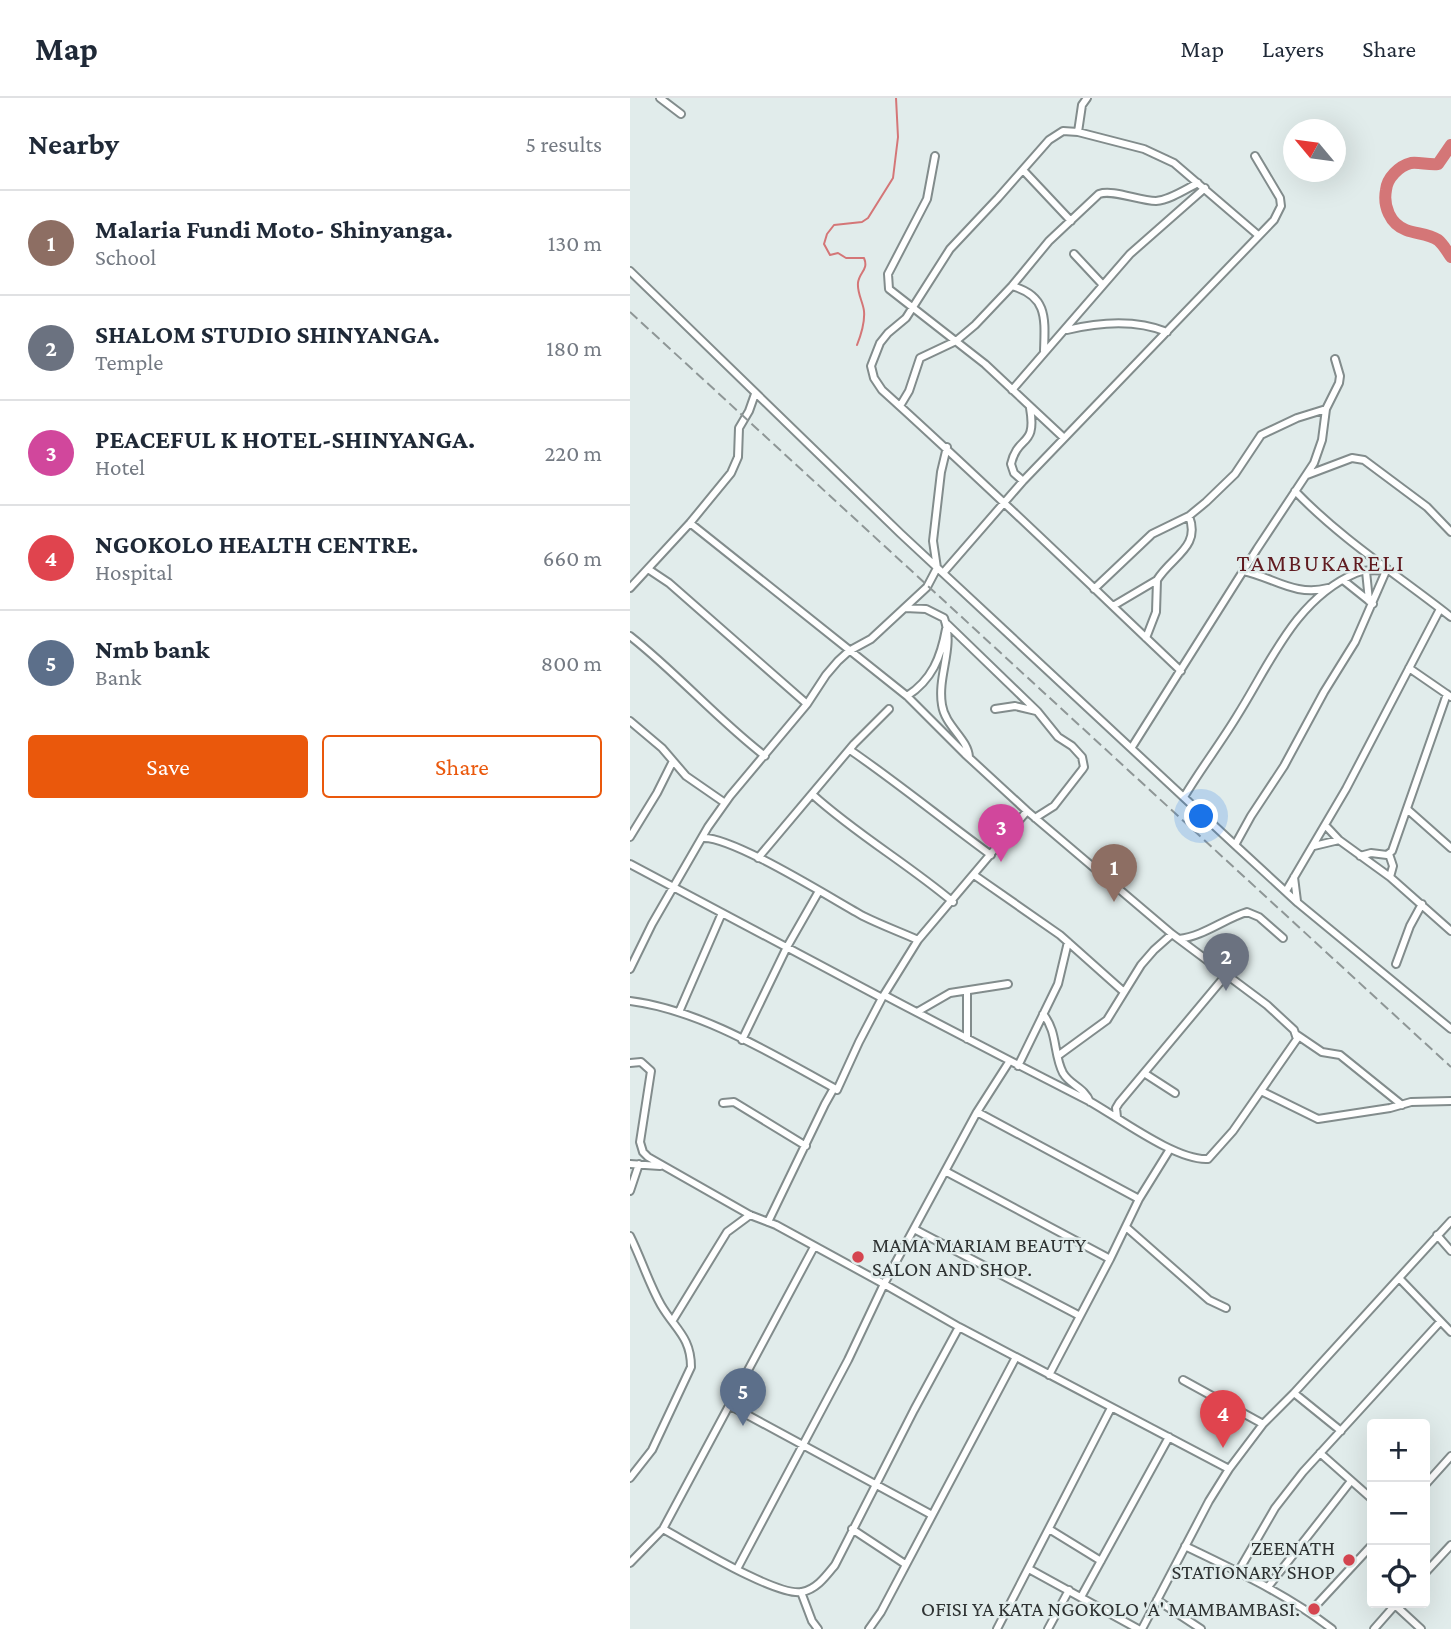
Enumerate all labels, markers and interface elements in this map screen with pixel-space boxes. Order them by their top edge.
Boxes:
text: Map [35,30,98,67]
text: Map [1180,35,1224,62]
text: Layers [1262,35,1324,62]
text: Share [1362,35,1416,62]
north arrow [1283,119,1346,182]
text: Nearby [28,127,119,160]
text: 5 results [525,131,602,157]
text: Malaria Fundi Moto- Shinyanga. [95,215,453,244]
text: 1 [47,230,55,256]
text: 130 m [548,230,602,256]
text: School [95,244,156,270]
text: SHALOM STUDIO SHINYANGA. [95,320,440,349]
text: 2 [45,335,57,361]
text: 180 m [546,335,602,361]
text: Temple [95,349,163,375]
text: PEACEFUL K HOTEL-SHINYANGA. [95,425,475,454]
text: 3 [45,440,57,466]
text: 220 m [544,440,602,466]
text: Hotel [95,454,145,480]
text: NGOKOLO HEALTH CENTRE. [95,530,419,559]
text: 4 [45,545,57,571]
text: 660 m [543,545,602,571]
district label: TAMBUKARELI [1236,549,1406,576]
text: Hospital [95,559,173,585]
text: Nmb bank [95,635,210,664]
text: 5 [45,650,57,676]
text: 800 m [541,650,602,676]
text: Bank [95,664,142,690]
button: Save [28,735,308,798]
button: Share [322,735,602,798]
your location [1184,799,1218,833]
pin: 3 [978,804,1024,862]
pin: 1 [1091,844,1137,902]
pin: 2 [1203,933,1249,991]
place label: MAMA MARIAM BEAUTY SALON AND SHOP. [872,1233,1087,1281]
marker: MAMA MARIAM BEAUTY SALON AND SHOP. [850,1249,866,1265]
pin: 5 [720,1368,766,1426]
pin: 4 [1200,1390,1246,1448]
map controls [1367,1419,1430,1608]
button: + [1367,1419,1430,1482]
button: − [1367,1482,1430,1545]
place label: ZEENATH STATIONARY SHOP [1171,1536,1335,1584]
button: locate [1367,1545,1430,1608]
marker: ZEENATH STATIONARY SHOP [1341,1552,1357,1568]
place label: OFISI YA KATA NGOKOLO 'A' MAMBAMBASI. [921,1597,1300,1621]
marker: OFISI YA KATA NGOKOLO 'A' MAMBAMBASI. [1306,1601,1322,1617]

